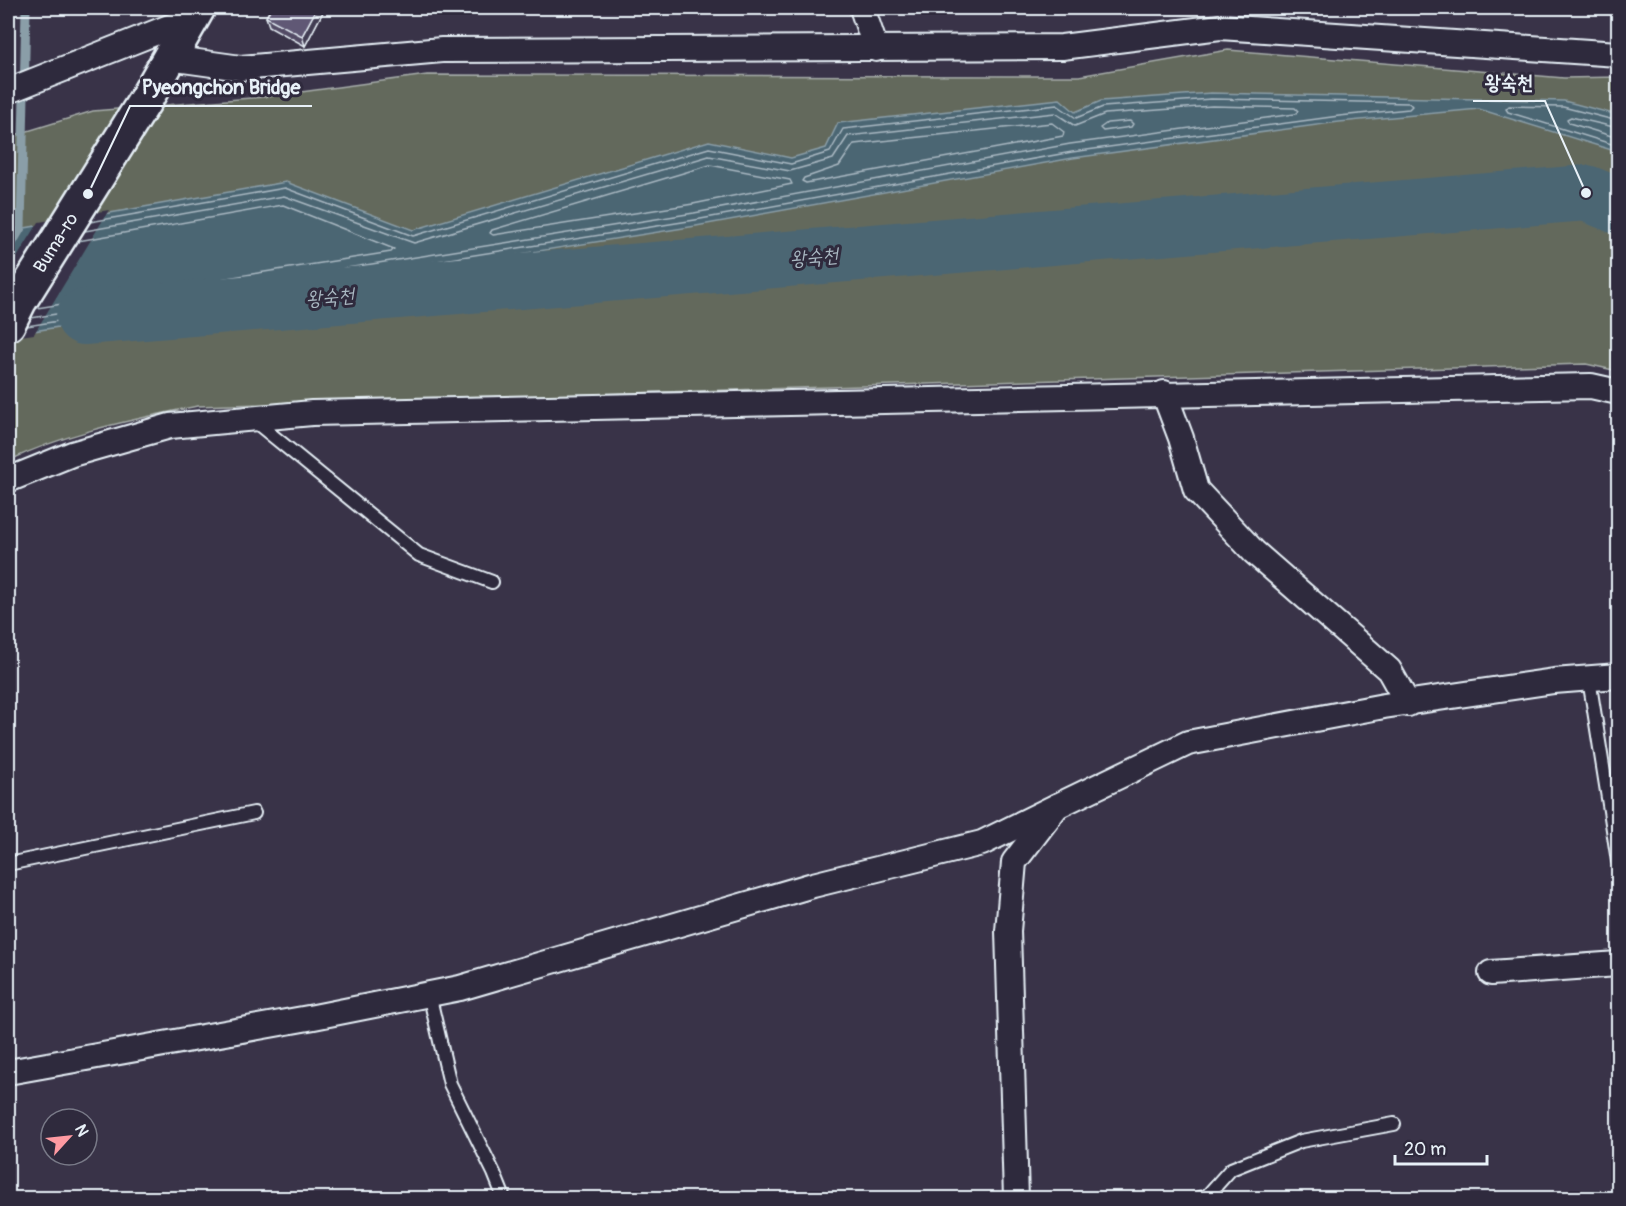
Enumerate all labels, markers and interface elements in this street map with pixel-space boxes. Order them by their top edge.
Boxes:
callout: 왕숙천 [1473,63,1545,101]
callout: Pyeongchon Bridge [130,68,312,106]
text: 왕숙천 [1485,70,1533,95]
text: Pyeongchon Bridge [142,75,301,100]
street label: Buma-ro [29,208,84,277]
water label: 왕숙천 [789,242,841,272]
water label: 왕숙천 [305,282,357,312]
north arrow [39,1107,99,1167]
text: N [70,1121,93,1140]
scale bar [1395,1128,1486,1166]
text: 20 m [1404,1138,1446,1161]

